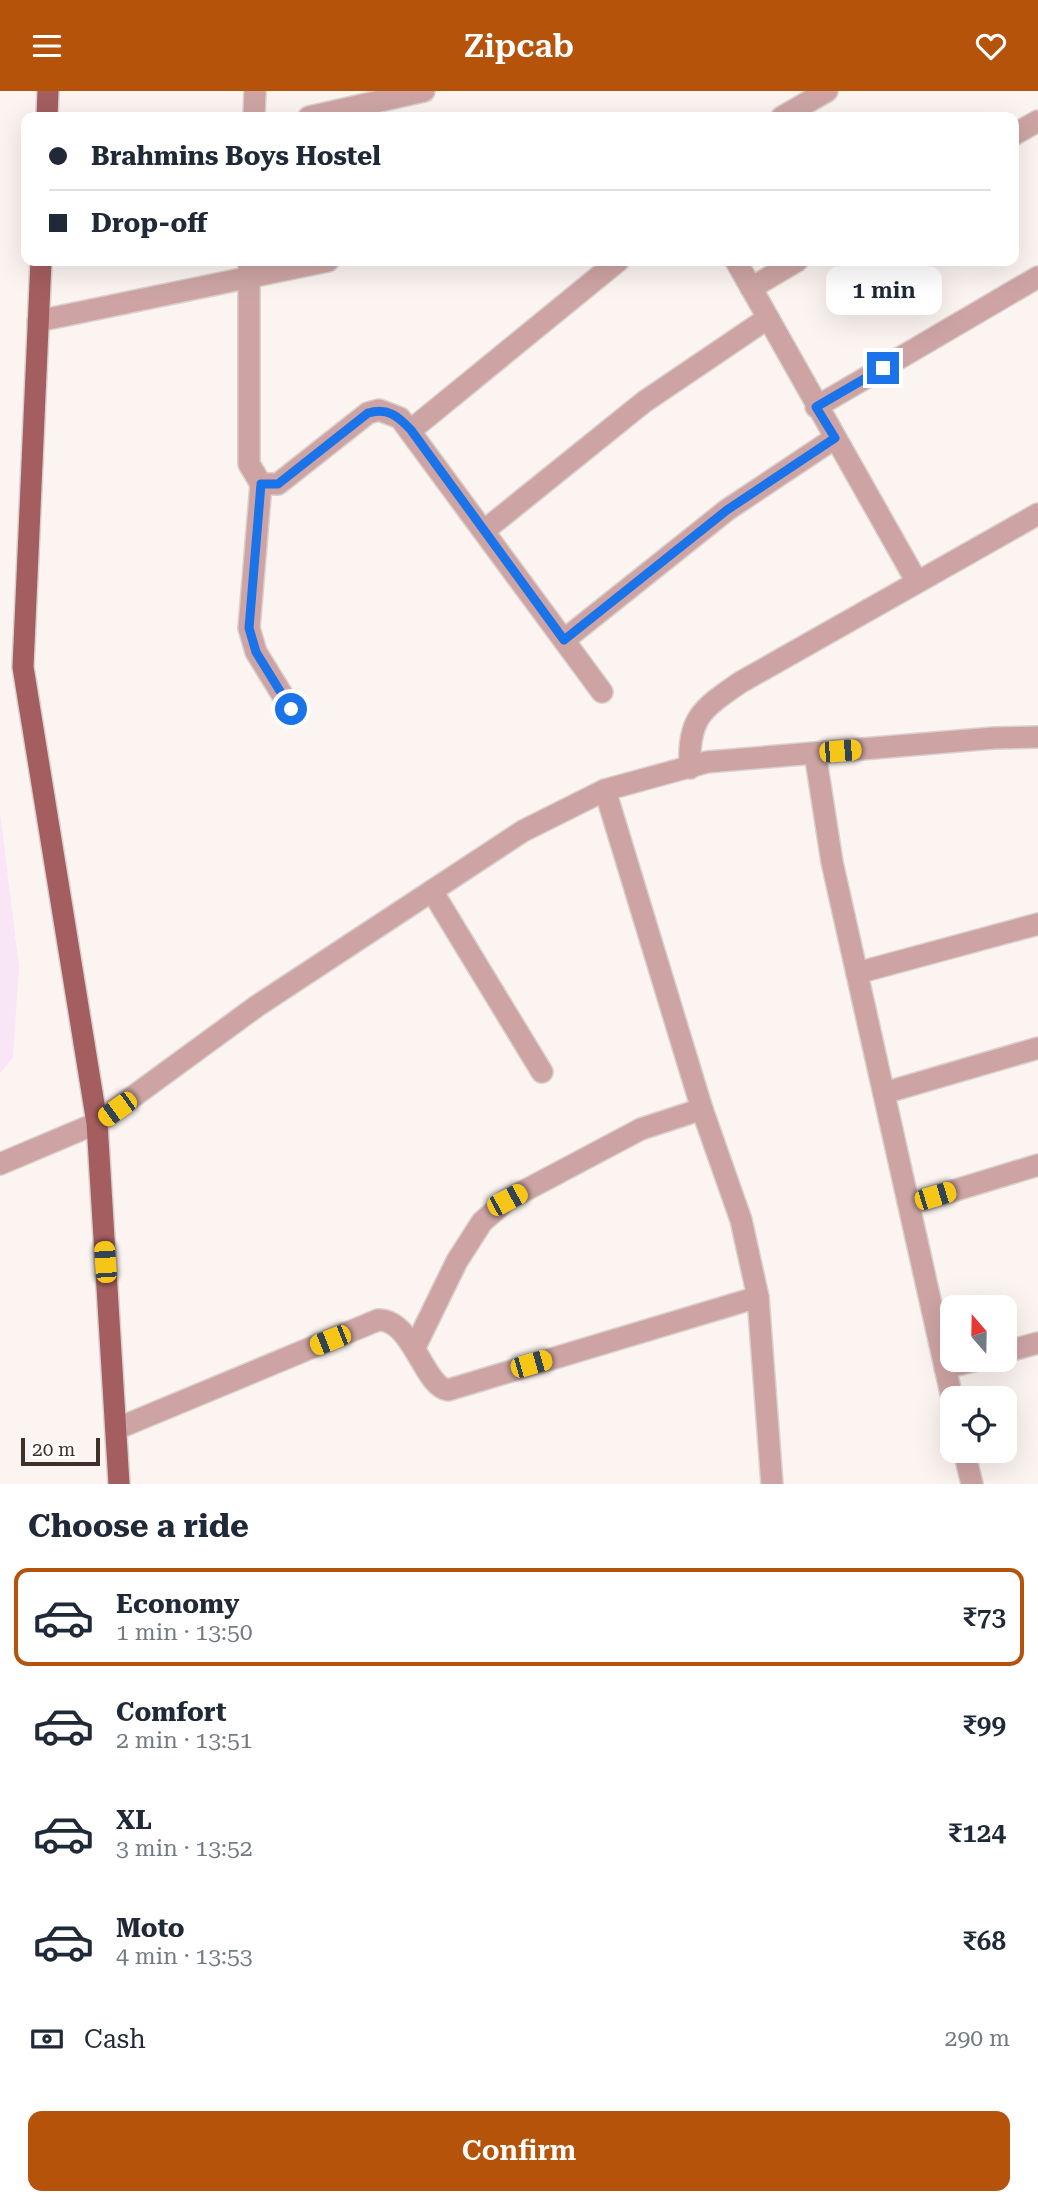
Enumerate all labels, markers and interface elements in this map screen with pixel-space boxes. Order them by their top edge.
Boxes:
icon: menu [28,27,66,65]
text: Zipcab [464,27,574,65]
icon: heart [972,27,1010,65]
text: Brahmins Boys Hostel [91,141,381,171]
text: Drop-off [91,208,207,238]
callout: 1 min [825,267,941,315]
text: 1 min [852,277,916,304]
route end [867,352,899,384]
route start [275,693,307,725]
car [819,739,862,763]
car [94,1088,141,1130]
car [912,1180,959,1212]
car [484,1181,531,1219]
car [94,1240,117,1284]
north arrow [940,1295,1017,1372]
map controls [940,1295,1017,1463]
car [307,1322,354,1358]
car [508,1348,555,1380]
button: locate [940,1386,1017,1463]
scale bar [21,1435,100,1467]
text: 20 m [32,1438,75,1461]
text: Choose a ride [28,1507,249,1545]
icon: car [32,1586,95,1649]
text: Economy [116,1589,239,1619]
text: ₹73 [962,1602,1006,1632]
text: 1 min · 13:50 [116,1619,253,1646]
icon: car [32,1694,95,1757]
text: Comfort [116,1697,226,1727]
text: ₹99 [962,1710,1006,1740]
text: 2 min · 13:51 [116,1727,253,1754]
icon: car [32,1802,95,1865]
text: XL [116,1805,152,1835]
text: ₹124 [948,1818,1006,1848]
text: 3 min · 13:52 [116,1835,253,1862]
icon: car [32,1910,95,1973]
text: Moto [116,1913,185,1943]
text: ₹68 [962,1926,1006,1956]
text: 4 min · 13:53 [116,1943,253,1970]
icon: cash [28,2020,66,2058]
text: Cash [84,2024,146,2054]
text: 290 m [945,2025,1010,2052]
button: Confirm [28,2111,1010,2191]

